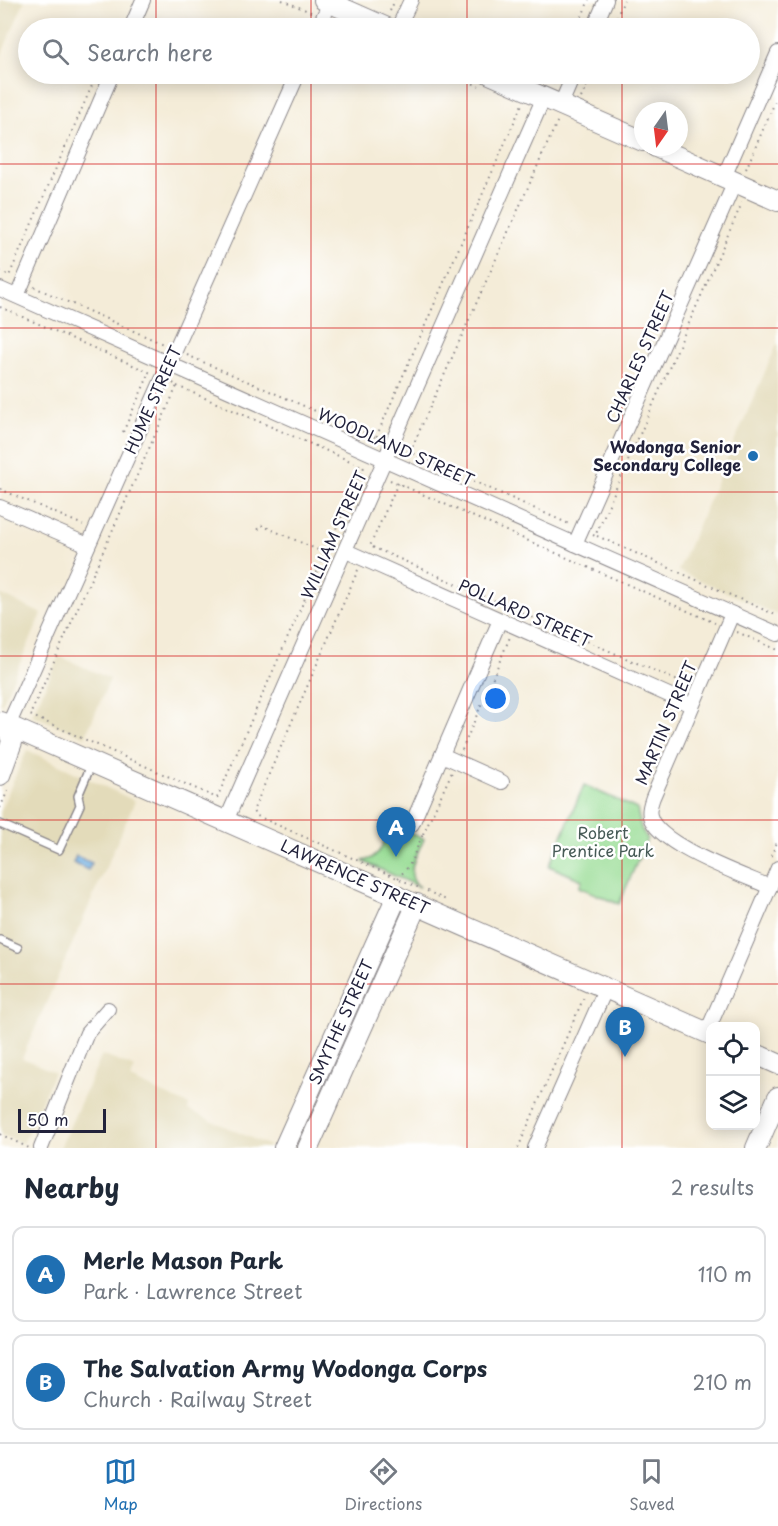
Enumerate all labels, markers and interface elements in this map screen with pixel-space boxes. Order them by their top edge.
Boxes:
search box [18,18,760,84]
icon: search [39,35,72,68]
text: Search here [87,35,213,68]
north arrow [634,102,688,156]
street label: CHARLES STREET [599,287,679,427]
street label: HUME STREET [117,342,187,458]
street label: WOODLAND STREET [315,401,478,491]
place label: Wodonga Senior Secondary College [593,434,742,476]
marker: Wodonga Senior Secondary College [746,449,760,463]
street label: WILLIAM STREET [294,466,372,602]
street label: POLLARD STREET [455,572,596,652]
street label: MARTIN STREET [628,657,702,788]
your location [481,684,510,713]
pin: A [376,808,416,857]
park label: Robert Prentice Park [552,820,654,862]
street label: LAWRENCE STREET [277,832,434,920]
street label: SMYTHE STREET [302,955,379,1088]
pin: B [606,1008,644,1057]
map controls [706,1022,760,1130]
button: locate [706,1022,760,1076]
button: layers [706,1076,760,1130]
scale bar [18,1106,106,1134]
text: 50 m [27,1107,68,1131]
text: Nearby [24,1168,119,1207]
text: 2 results [671,1172,754,1202]
text: Merle Mason Park [83,1243,283,1276]
text: A [38,1259,53,1289]
text: 110 m [698,1259,752,1289]
text: Park · Lawrence Street [83,1276,302,1306]
text: The Salvation Army Wodonga Corps [83,1351,487,1384]
text: B [39,1367,52,1397]
text: 210 m [693,1367,752,1397]
text: Church · Railway Street [83,1384,312,1414]
tab: Map [103,1455,138,1515]
tab: Directions [344,1455,422,1515]
tab: Saved [629,1455,675,1515]

